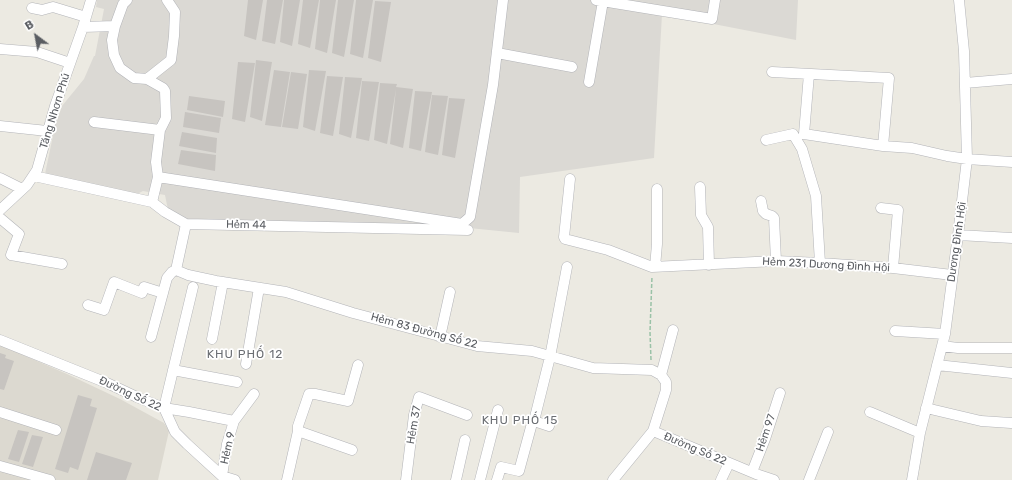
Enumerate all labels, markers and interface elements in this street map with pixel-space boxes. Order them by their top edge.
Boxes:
north arrow [16,16,56,56]
text: B [23,18,36,33]
street label: Tăng Nhơn Phú [37,71,73,151]
street label: Dương Đình Hội [945,201,969,283]
street label: Hẻm 44 [226,218,266,232]
street label: Hẻm 231 Dương Đình Hội [762,255,890,275]
street label: Hẻm 83 Đường Số 22 [369,310,479,352]
district label: KHU PHỐ 12 [207,348,283,362]
street label: Đường Số 22 [97,374,163,414]
street label: Hẻm 37 [404,405,424,445]
street label: Hẻm 97 [753,413,779,453]
district label: KHU PHỐ 15 [482,414,558,428]
street label: Hẻm 9 [218,430,238,466]
street label: Đường Số 22 [662,430,728,468]

